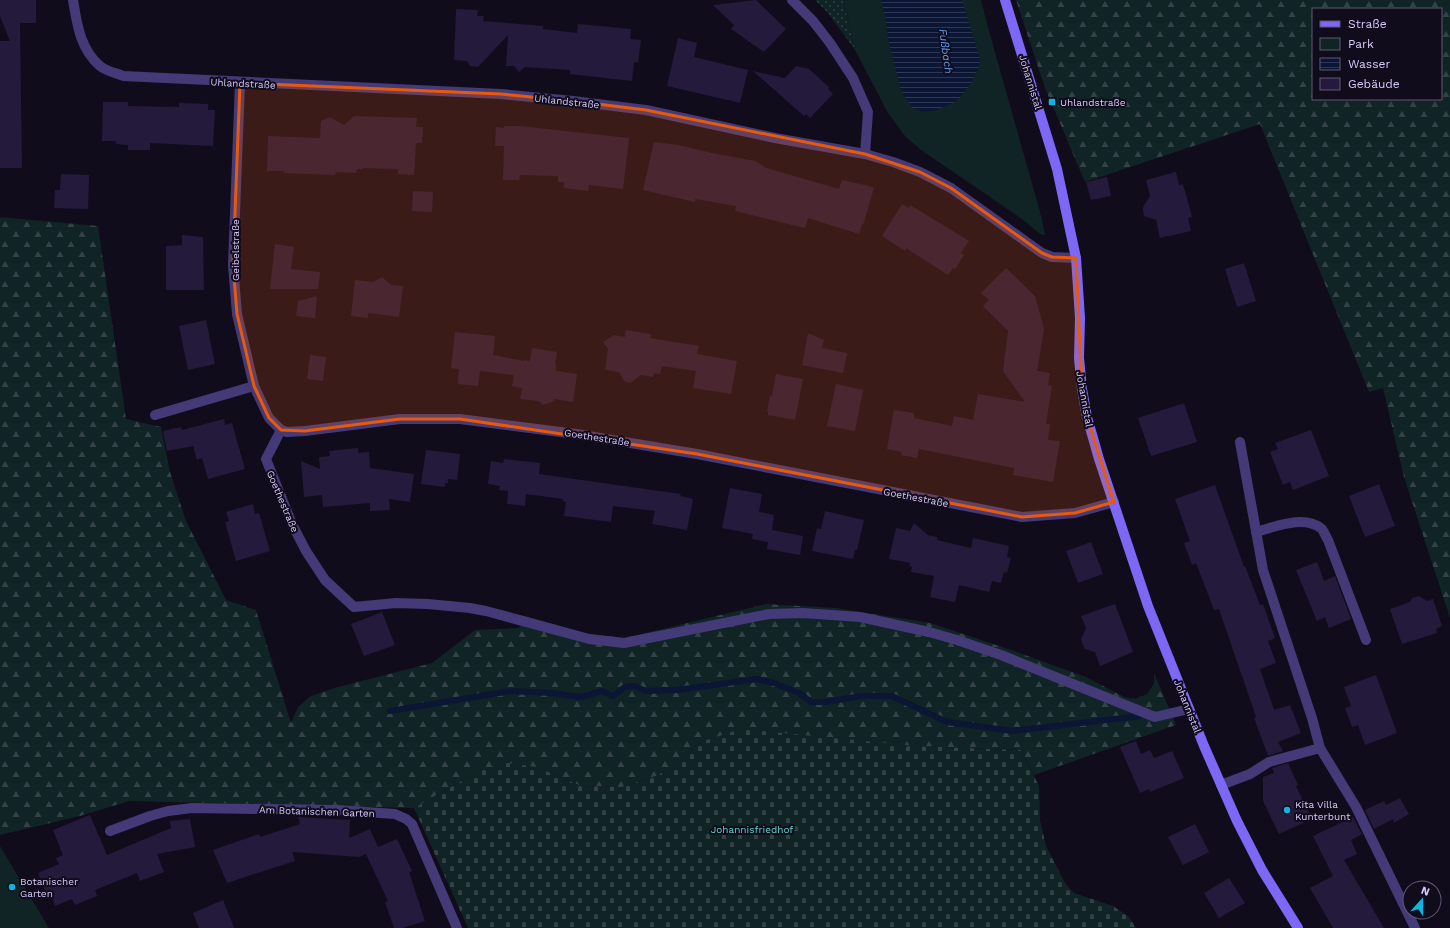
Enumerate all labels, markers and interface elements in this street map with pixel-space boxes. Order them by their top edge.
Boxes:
legend [1312,8,1442,100]
text: Straße [1348,17,1387,31]
water label: Fußbach [936,28,955,74]
text: Park [1348,37,1374,51]
street label: Johannistal [1017,53,1044,111]
text: Wasser [1348,57,1390,71]
street label: Uhlandstraße [210,76,276,91]
text: Gebäude [1348,77,1400,91]
street label: Uhlandstraße [534,93,600,110]
marker: Uhlandstraße [1047,97,1057,107]
place label: Uhlandstraße [1060,97,1126,108]
street label: Geibelstraße [230,219,241,281]
street label: Johannistal [1074,370,1095,428]
street label: Goethestraße [563,427,631,448]
street label: Goethestraße [265,469,301,534]
street label: Goethestraße [882,486,950,509]
street label: Johannistal [1172,678,1203,735]
place label: Kita Villa Kunterbunt [1295,799,1351,822]
street label: Am Botanischen Garten [259,804,375,819]
marker: Kita Villa Kunterbunt [1282,805,1292,815]
park label: Johannisfriedhof [711,824,793,835]
place label: Botanischer Garten [20,876,78,899]
north arrow [1402,880,1442,920]
marker: Botanischer Garten [7,882,17,892]
text: N [1419,884,1432,899]

